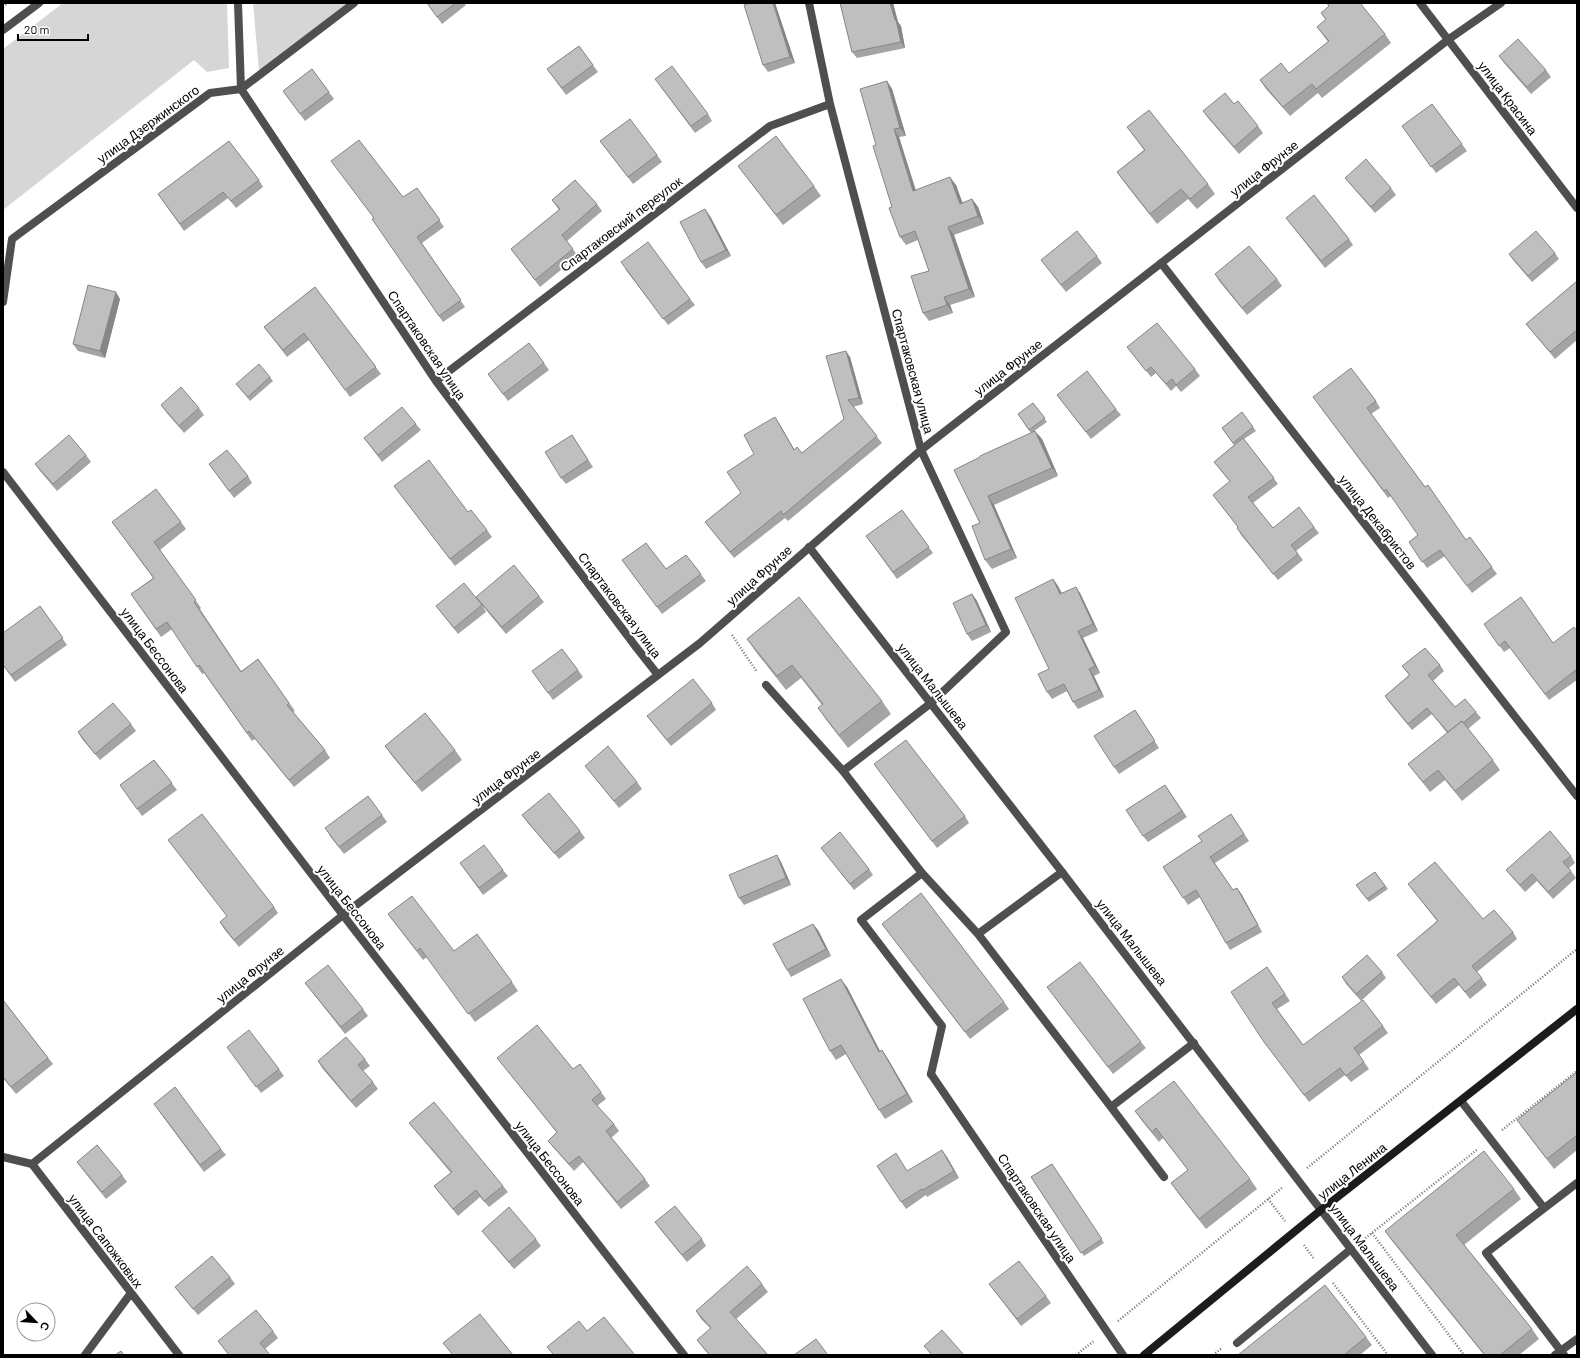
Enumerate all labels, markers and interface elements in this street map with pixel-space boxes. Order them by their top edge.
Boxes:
scale bar [18,16,88,42]
text: 20 m [24,22,50,36]
street label: улица Красина [1475,58,1541,139]
street label: улица Дзержинского [94,82,202,166]
street label: улица Фрунзе [1227,136,1301,200]
street label: Спартаковский переулок [557,173,685,275]
street label: Спартаковская улица [384,287,470,403]
street label: Спартаковская улица [889,307,938,436]
street label: улица Фрунзе [971,335,1045,399]
street label: улица Декабристов [1336,471,1420,573]
street label: улица Фрунзе [723,542,795,608]
street label: Спартаковская улица [575,549,666,662]
street label: улица Бессонова [118,604,193,697]
street label: улица Малышева [894,640,972,733]
street label: улица Фрунзе [468,745,544,807]
street label: улица Бессонова [314,862,390,953]
street label: улица Малышева [1093,896,1171,989]
street label: улица Фрунзе [213,942,287,1006]
street label: улица Бессонова [512,1118,588,1209]
street label: улица Ленина [1314,1139,1390,1203]
street label: Спартаковская улица [994,1150,1080,1266]
street label: улица Сапожковых [65,1191,147,1292]
street label: улица Малышева [1327,1200,1403,1294]
north arrow [16,1302,56,1342]
text: С [38,1320,53,1333]

